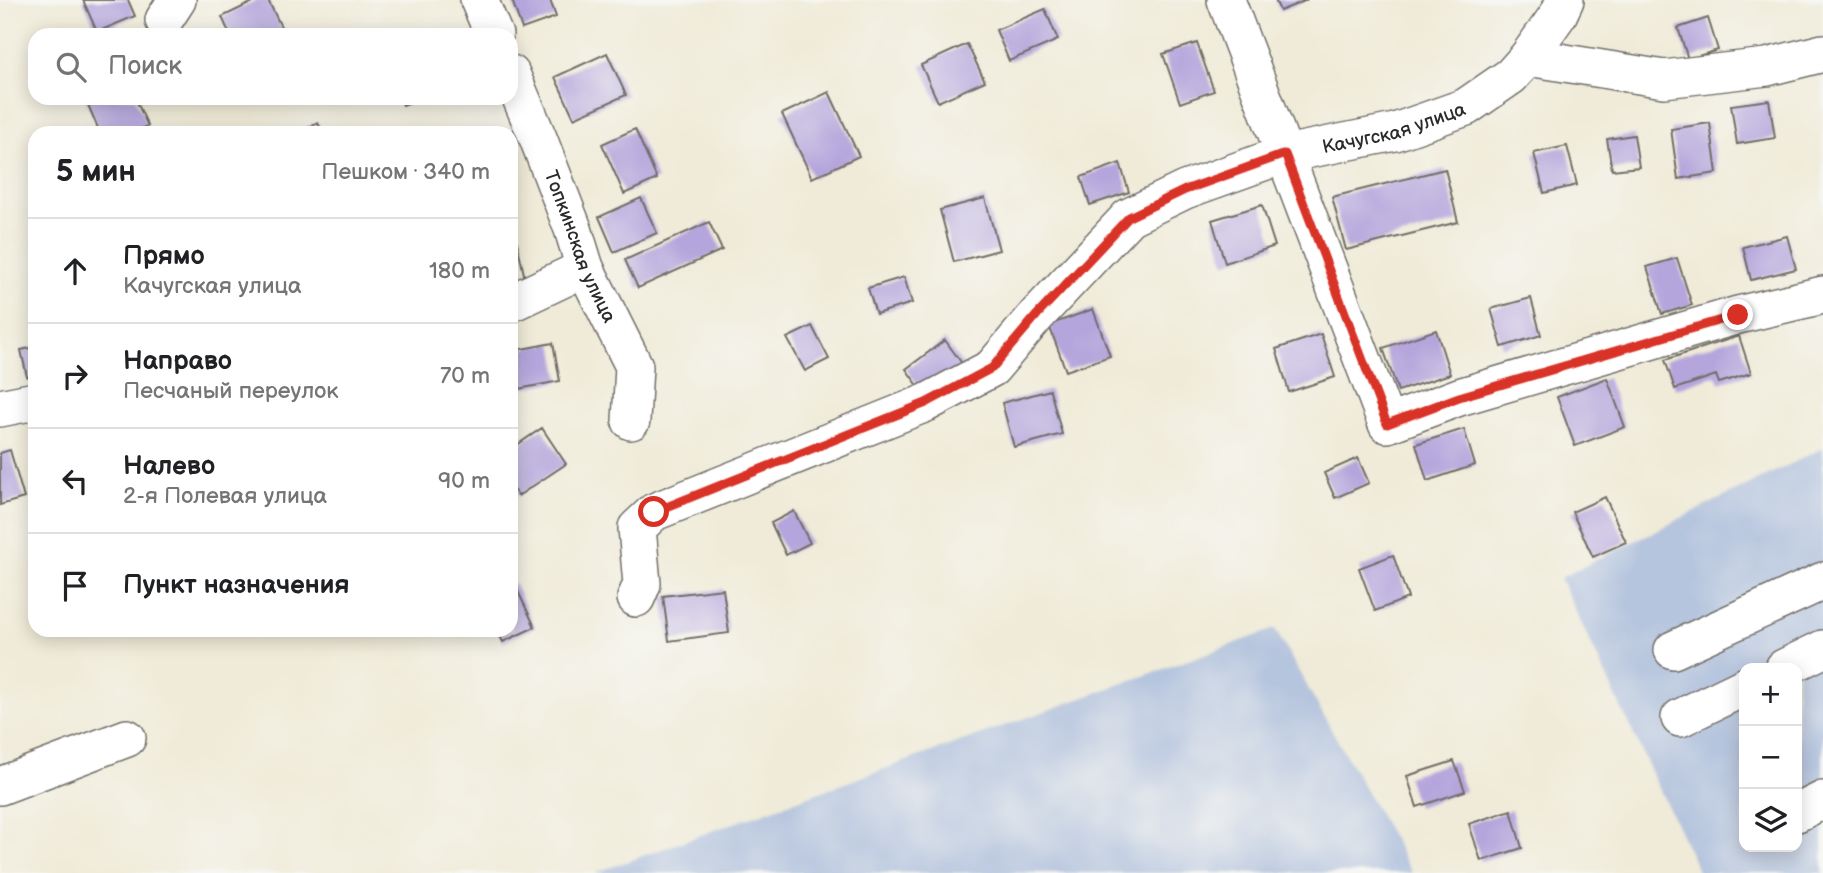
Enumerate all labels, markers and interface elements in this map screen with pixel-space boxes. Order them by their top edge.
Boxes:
search box [28,28,518,105]
icon: search [52,48,90,86]
text: Поиск [108,51,182,82]
street label: Качугская улица [1321,98,1469,159]
text: 5 мин [56,154,136,190]
text: Пешком · 340 m [321,158,490,186]
street label: Топкинская улица [539,168,620,327]
text: Прямо [123,241,205,272]
icon: ahead [56,252,94,290]
text: 180 m [429,257,490,285]
text: Качугская улица [123,272,302,300]
route end [1722,299,1753,330]
text: Направо [123,346,232,377]
icon: right [56,357,94,395]
text: 70 m [440,362,490,390]
text: Песчаный переулок [123,377,339,405]
text: Налево [123,451,215,482]
icon: left [56,462,94,500]
text: 90 m [438,467,490,495]
text: 2-я Полевая улица [123,482,327,510]
route start [638,496,669,527]
icon: arrive [56,567,94,605]
text: Пункт назначения [123,570,349,601]
map controls [1739,663,1802,852]
button: + [1739,663,1802,726]
button: − [1739,726,1802,789]
button: layers [1739,789,1802,852]

